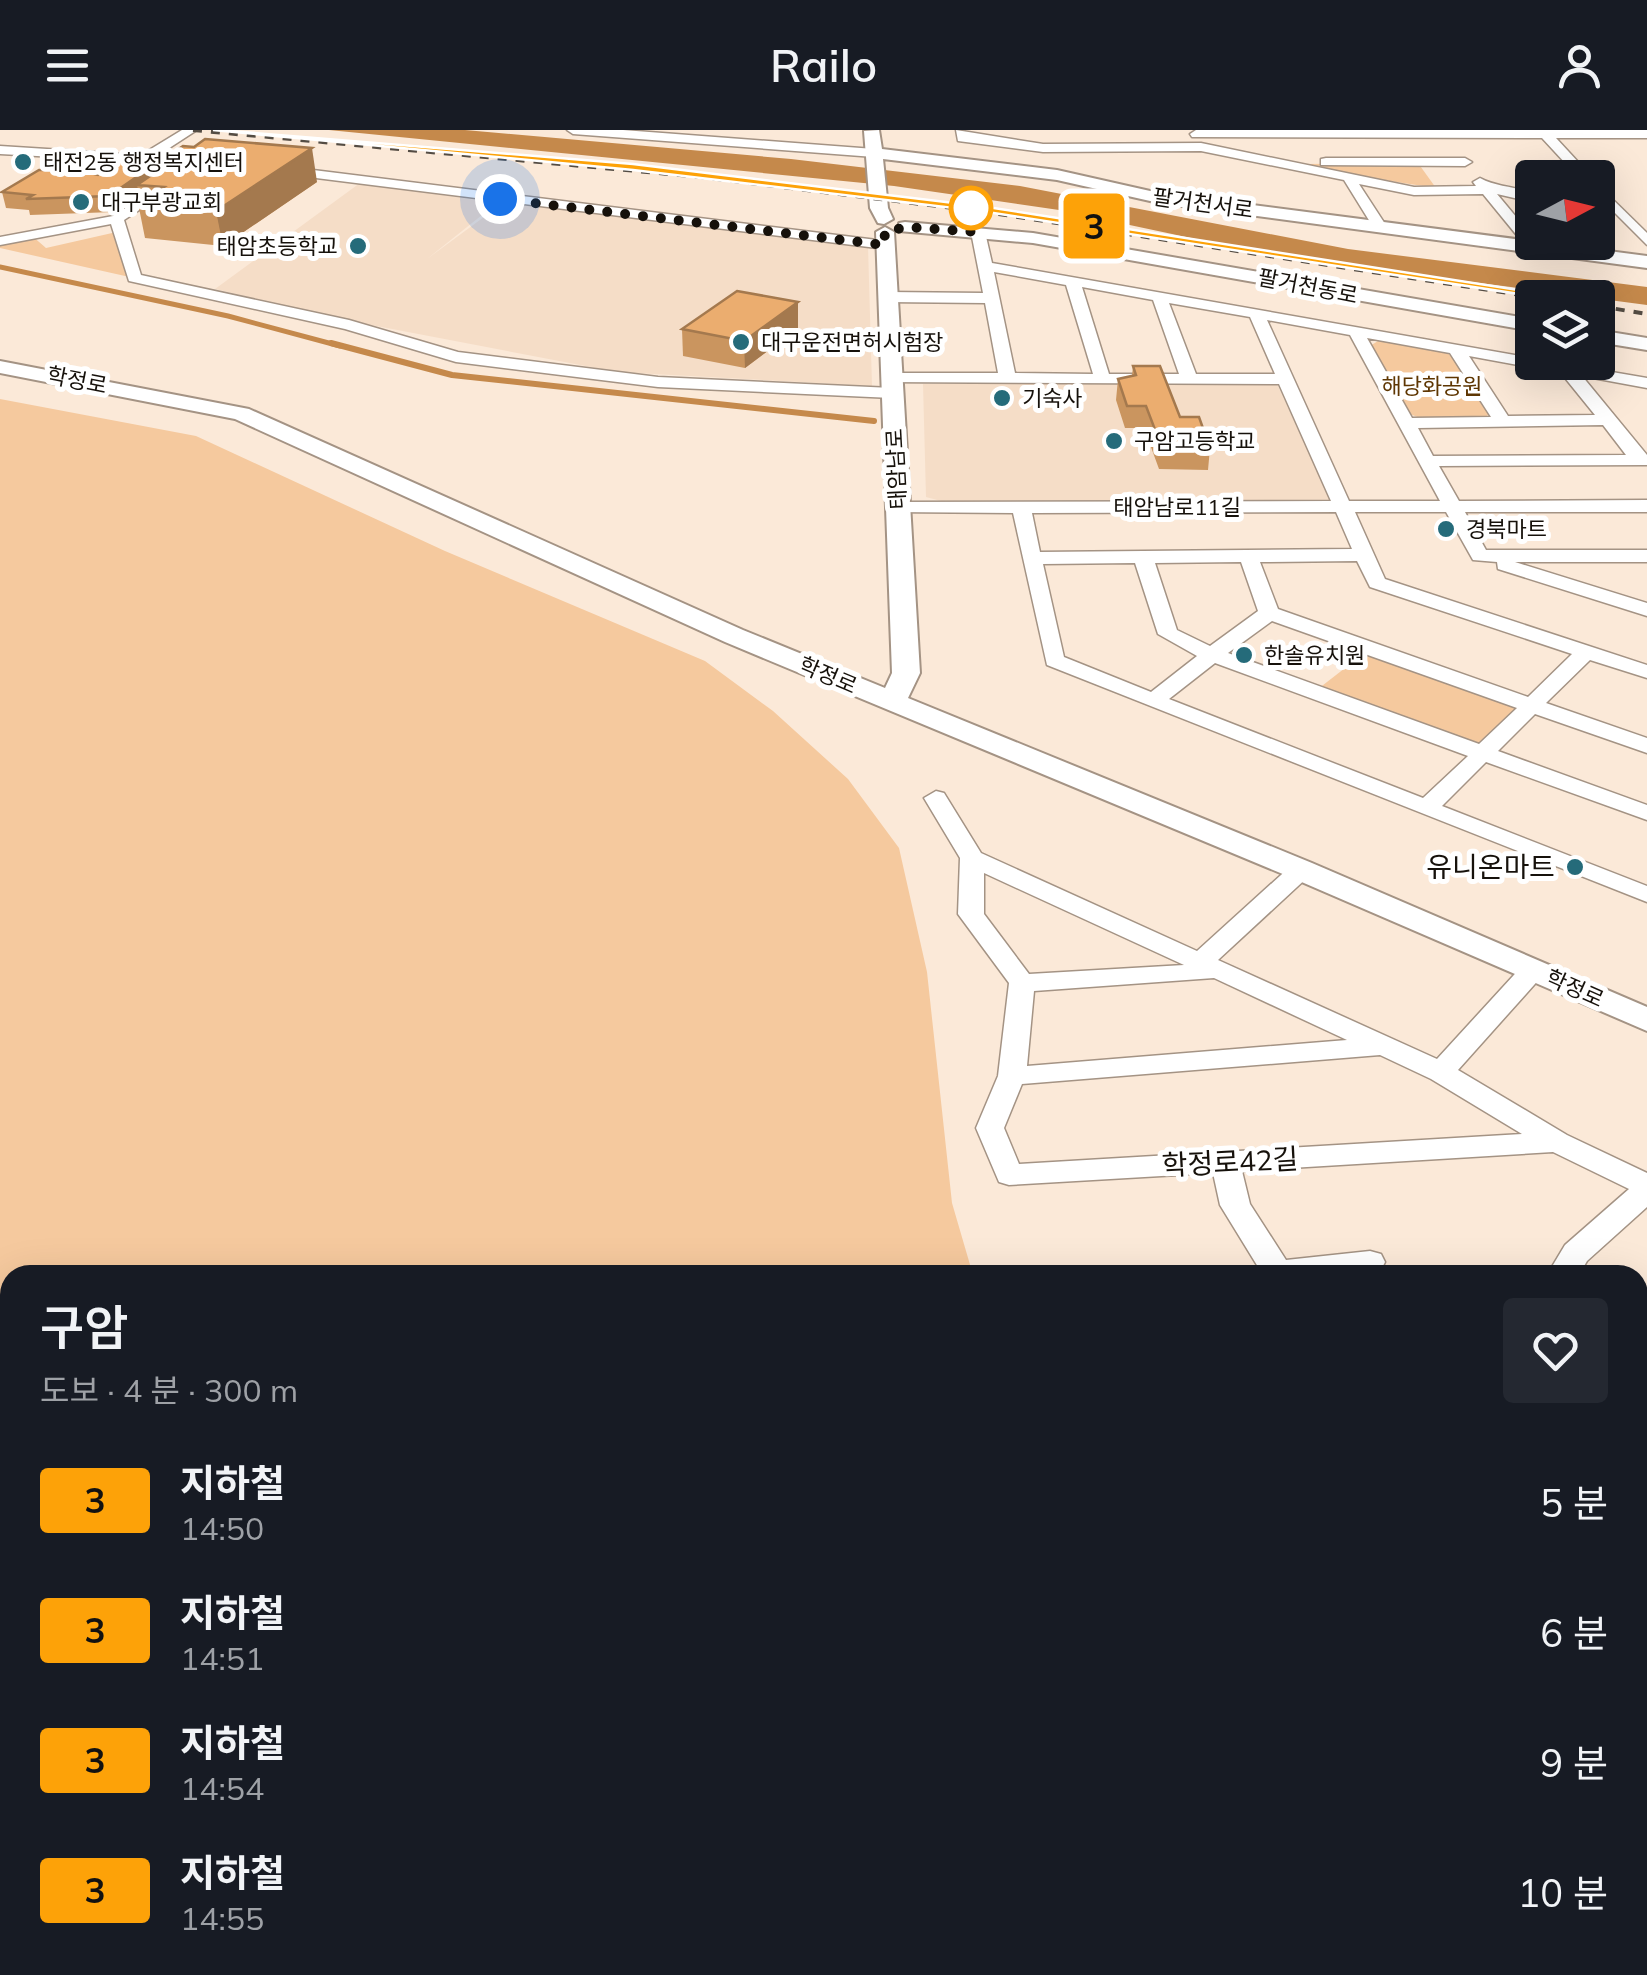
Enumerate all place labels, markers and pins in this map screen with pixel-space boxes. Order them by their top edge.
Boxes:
place label: 태전2동 행정복지센터 [43,148,244,176]
marker: 태전2동 행정복지센터 [12,151,34,173]
unlabelled marker [950,187,992,229]
place label: 대구부광교회 [101,188,222,216]
marker: 대구부광교회 [70,191,92,213]
place label: 태암초등학교 [217,232,338,260]
marker: 태암초등학교 [347,235,369,257]
place label: 대구운전면허시험장 [761,328,943,356]
marker: 대구운전면허시험장 [730,331,752,353]
place label: 기숙사 [1022,384,1083,412]
marker: 기숙사 [991,387,1013,409]
place label: 구암고등학교 [1134,427,1255,455]
marker: 구암고등학교 [1103,430,1125,452]
place label: 경북마트 [1466,515,1547,543]
marker: 경북마트 [1435,518,1457,540]
place label: 한솔유치원 [1264,641,1365,669]
marker: 한솔유치원 [1233,644,1255,666]
place label: 유니온마트 [1426,849,1555,884]
marker: 유니온마트 [1564,856,1586,878]

